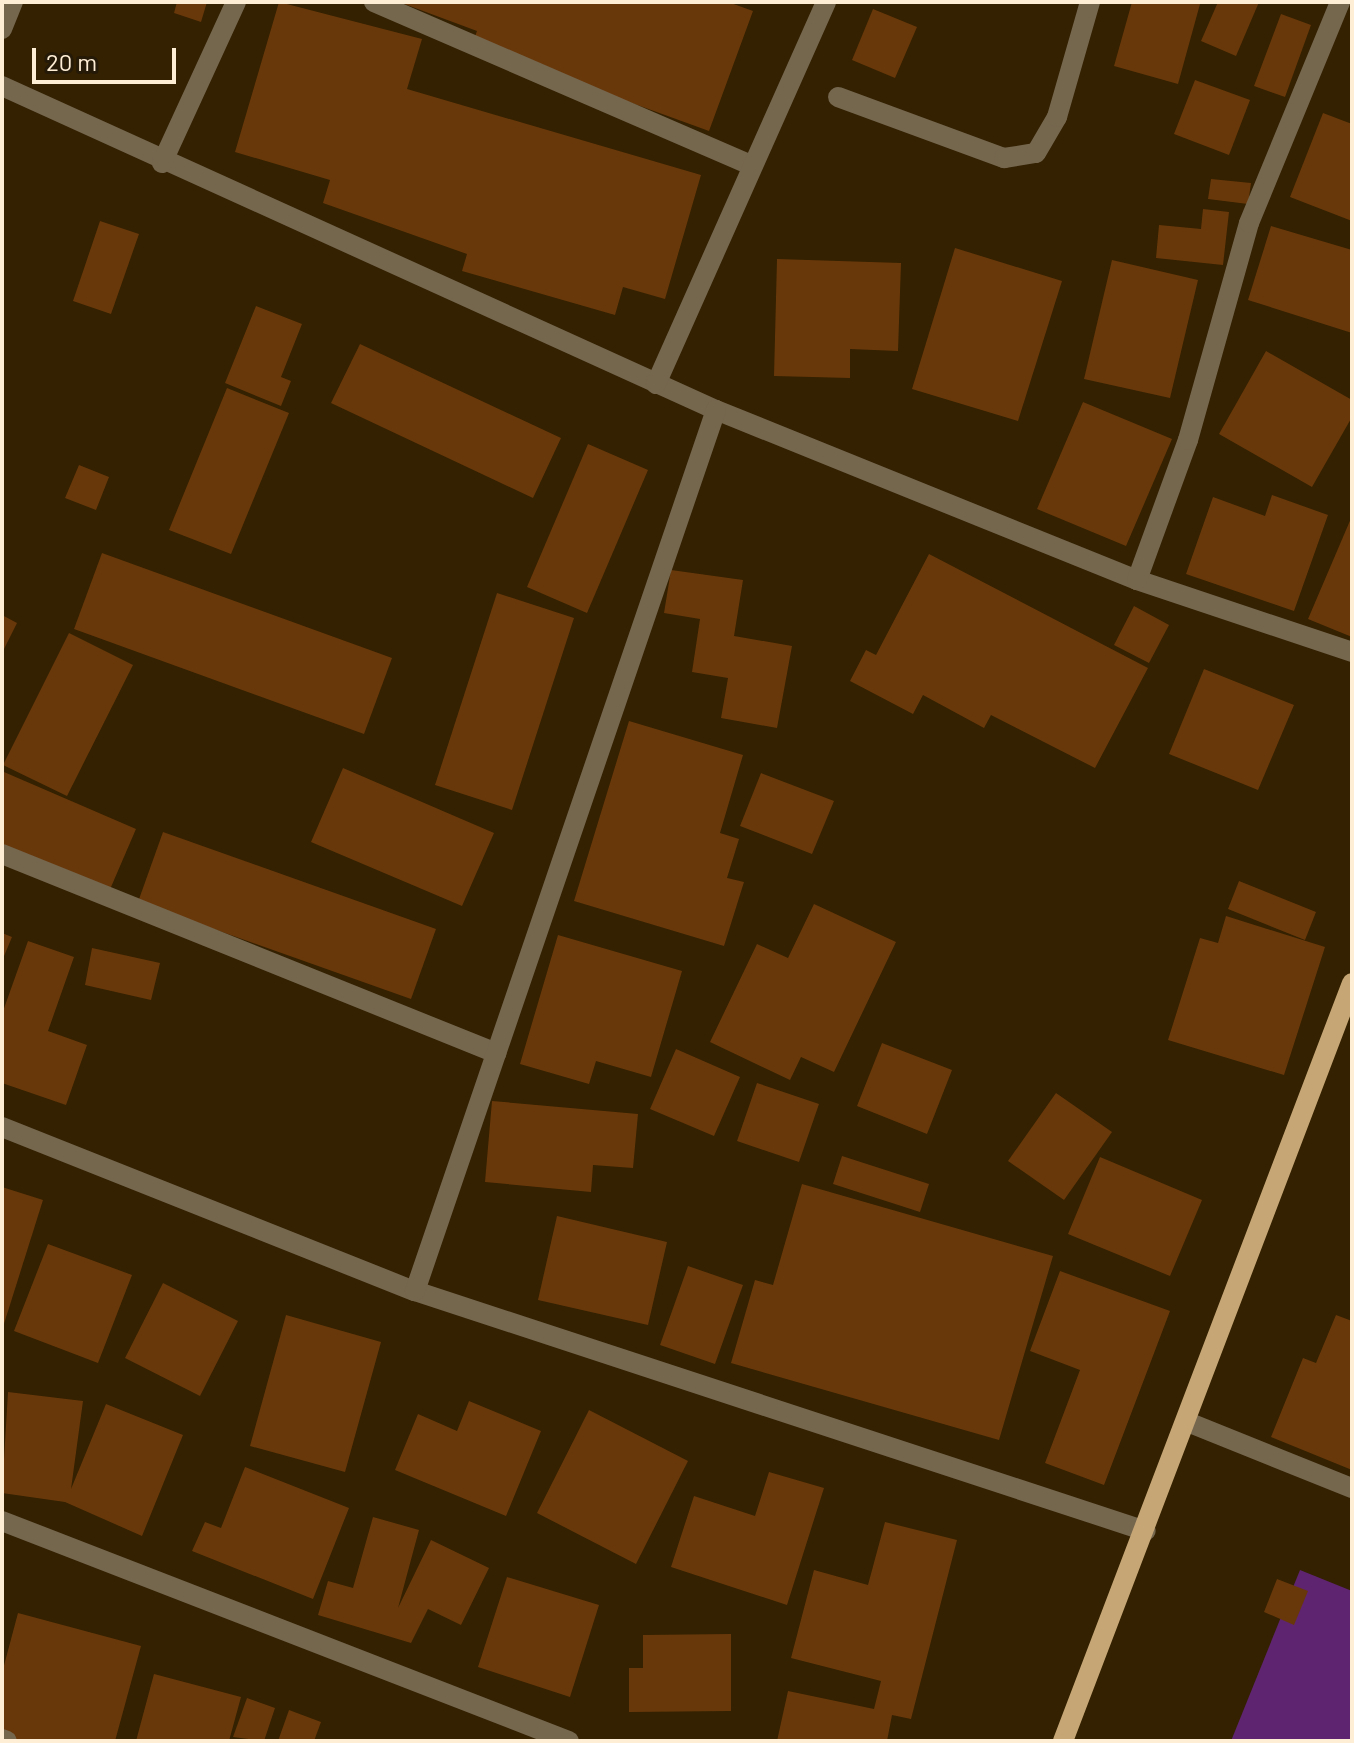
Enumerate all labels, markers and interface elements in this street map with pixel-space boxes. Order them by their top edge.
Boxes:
scale bar [36,32,180,82]
text: 20 m [46,47,97,76]

